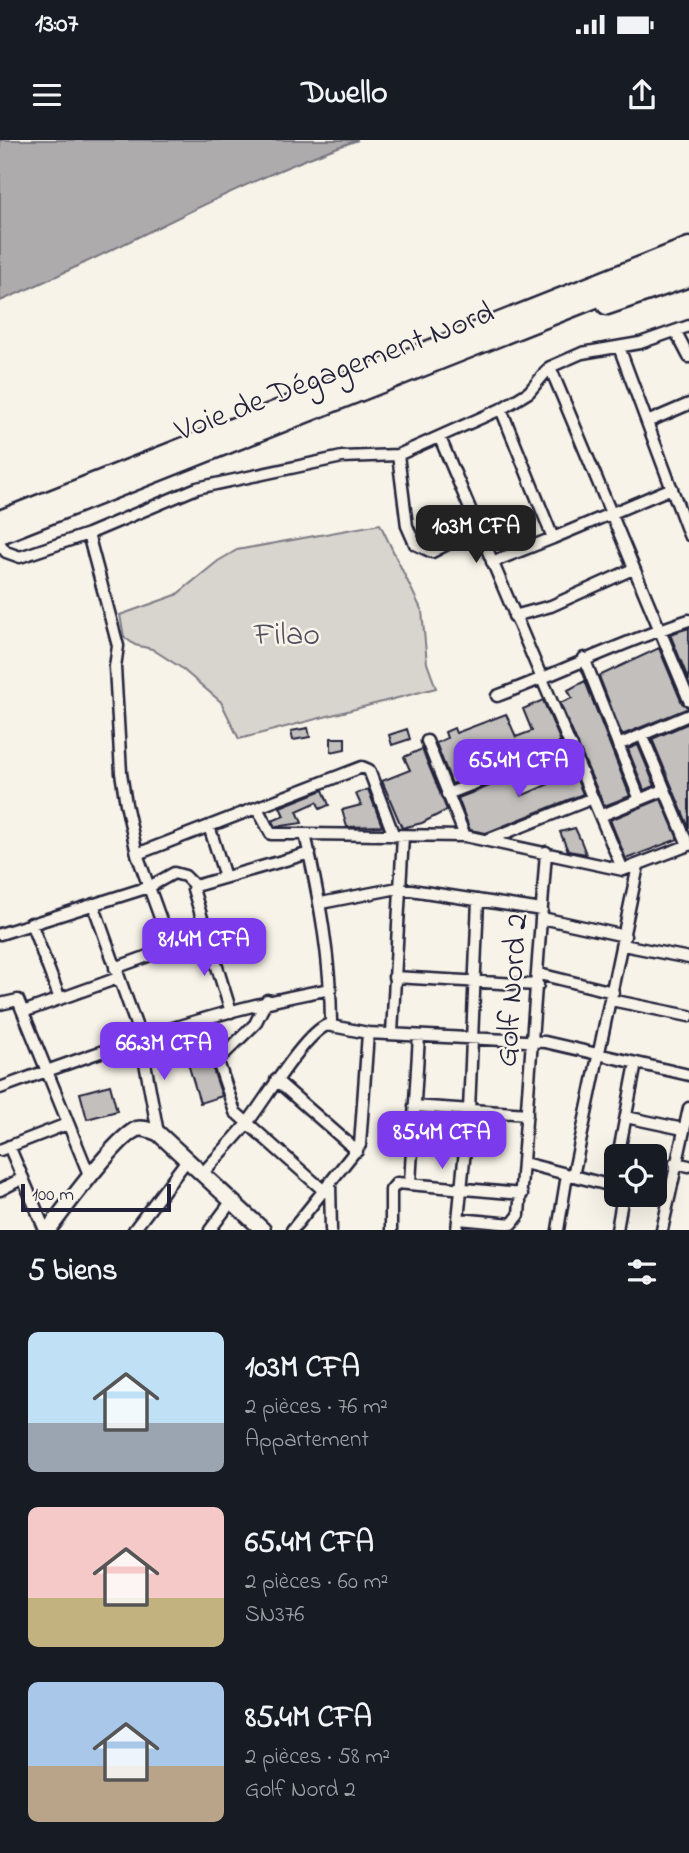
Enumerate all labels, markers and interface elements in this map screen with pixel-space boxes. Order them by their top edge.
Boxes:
text: 13:07 [35,6,78,44]
text: Dwello [301,71,388,118]
icon: menu [28,76,66,114]
icon: share [623,76,661,114]
street label: Voie de Dégagement Nord [168,291,502,456]
pin: 103M CFA [404,506,548,565]
text: 103M CFA [432,511,520,544]
park label: Filao [253,613,320,660]
pin: 65.4M CFA [439,740,599,799]
text: 65.4M CFA [470,745,568,778]
street label: Golf Nord 2 [485,912,542,1069]
pin: 81.4M CFA [124,918,284,978]
text: 81.4M CFA [158,924,250,957]
pin: 66.3M CFA [84,1023,244,1082]
text: 66.3M CFA [116,1028,212,1061]
pin: 85.4M CFA [362,1112,522,1171]
text: 85.4M CFA [393,1117,491,1150]
map controls [604,1144,667,1207]
button: locate [604,1144,667,1207]
scale bar [21,1181,172,1213]
text: 100 m [32,1182,74,1209]
text: 5 biens [28,1250,117,1294]
icon: filters [623,1253,661,1291]
text: 103M CFA [245,1347,360,1391]
icon: home [84,1360,168,1444]
text: 2 pièces · 76 m² [245,1391,388,1424]
text: Appartement [245,1424,369,1457]
text: 65.4M CFA [245,1522,374,1566]
icon: home [84,1535,168,1619]
text: 2 pièces · 60 m² [245,1566,388,1599]
text: SN376 [245,1599,304,1632]
text: 85.4M CFA [245,1697,372,1741]
icon: home [84,1710,168,1794]
text: 2 pièces · 58 m² [245,1741,390,1774]
text: Golf Nord 2 [245,1774,356,1807]

